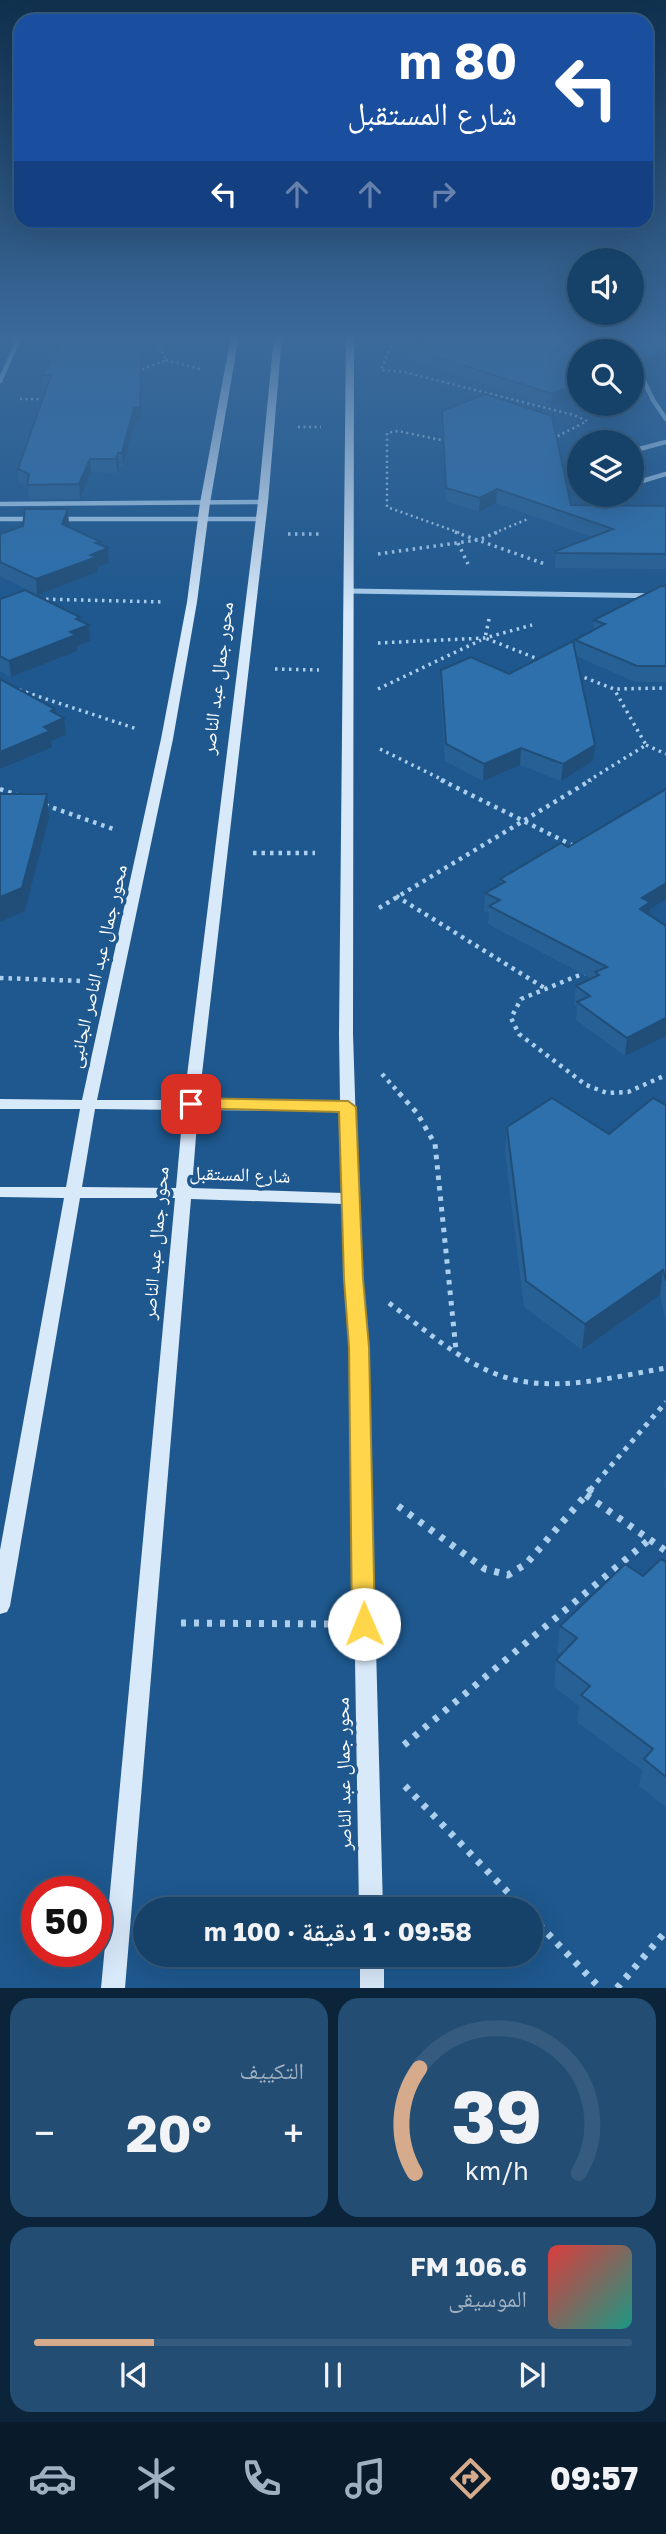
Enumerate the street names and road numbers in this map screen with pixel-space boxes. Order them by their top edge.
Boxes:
street label: محور جمال عبد الناصر [196,600,238,757]
street label: محور جمال عبد الناصر الجانبى [62,862,132,1070]
street label: شارع المستقبل [189,1160,291,1188]
street label: محور جمال عبد الناصر [136,1165,174,1322]
street label: محور جمال عبد الناصر [330,1697,356,1852]

